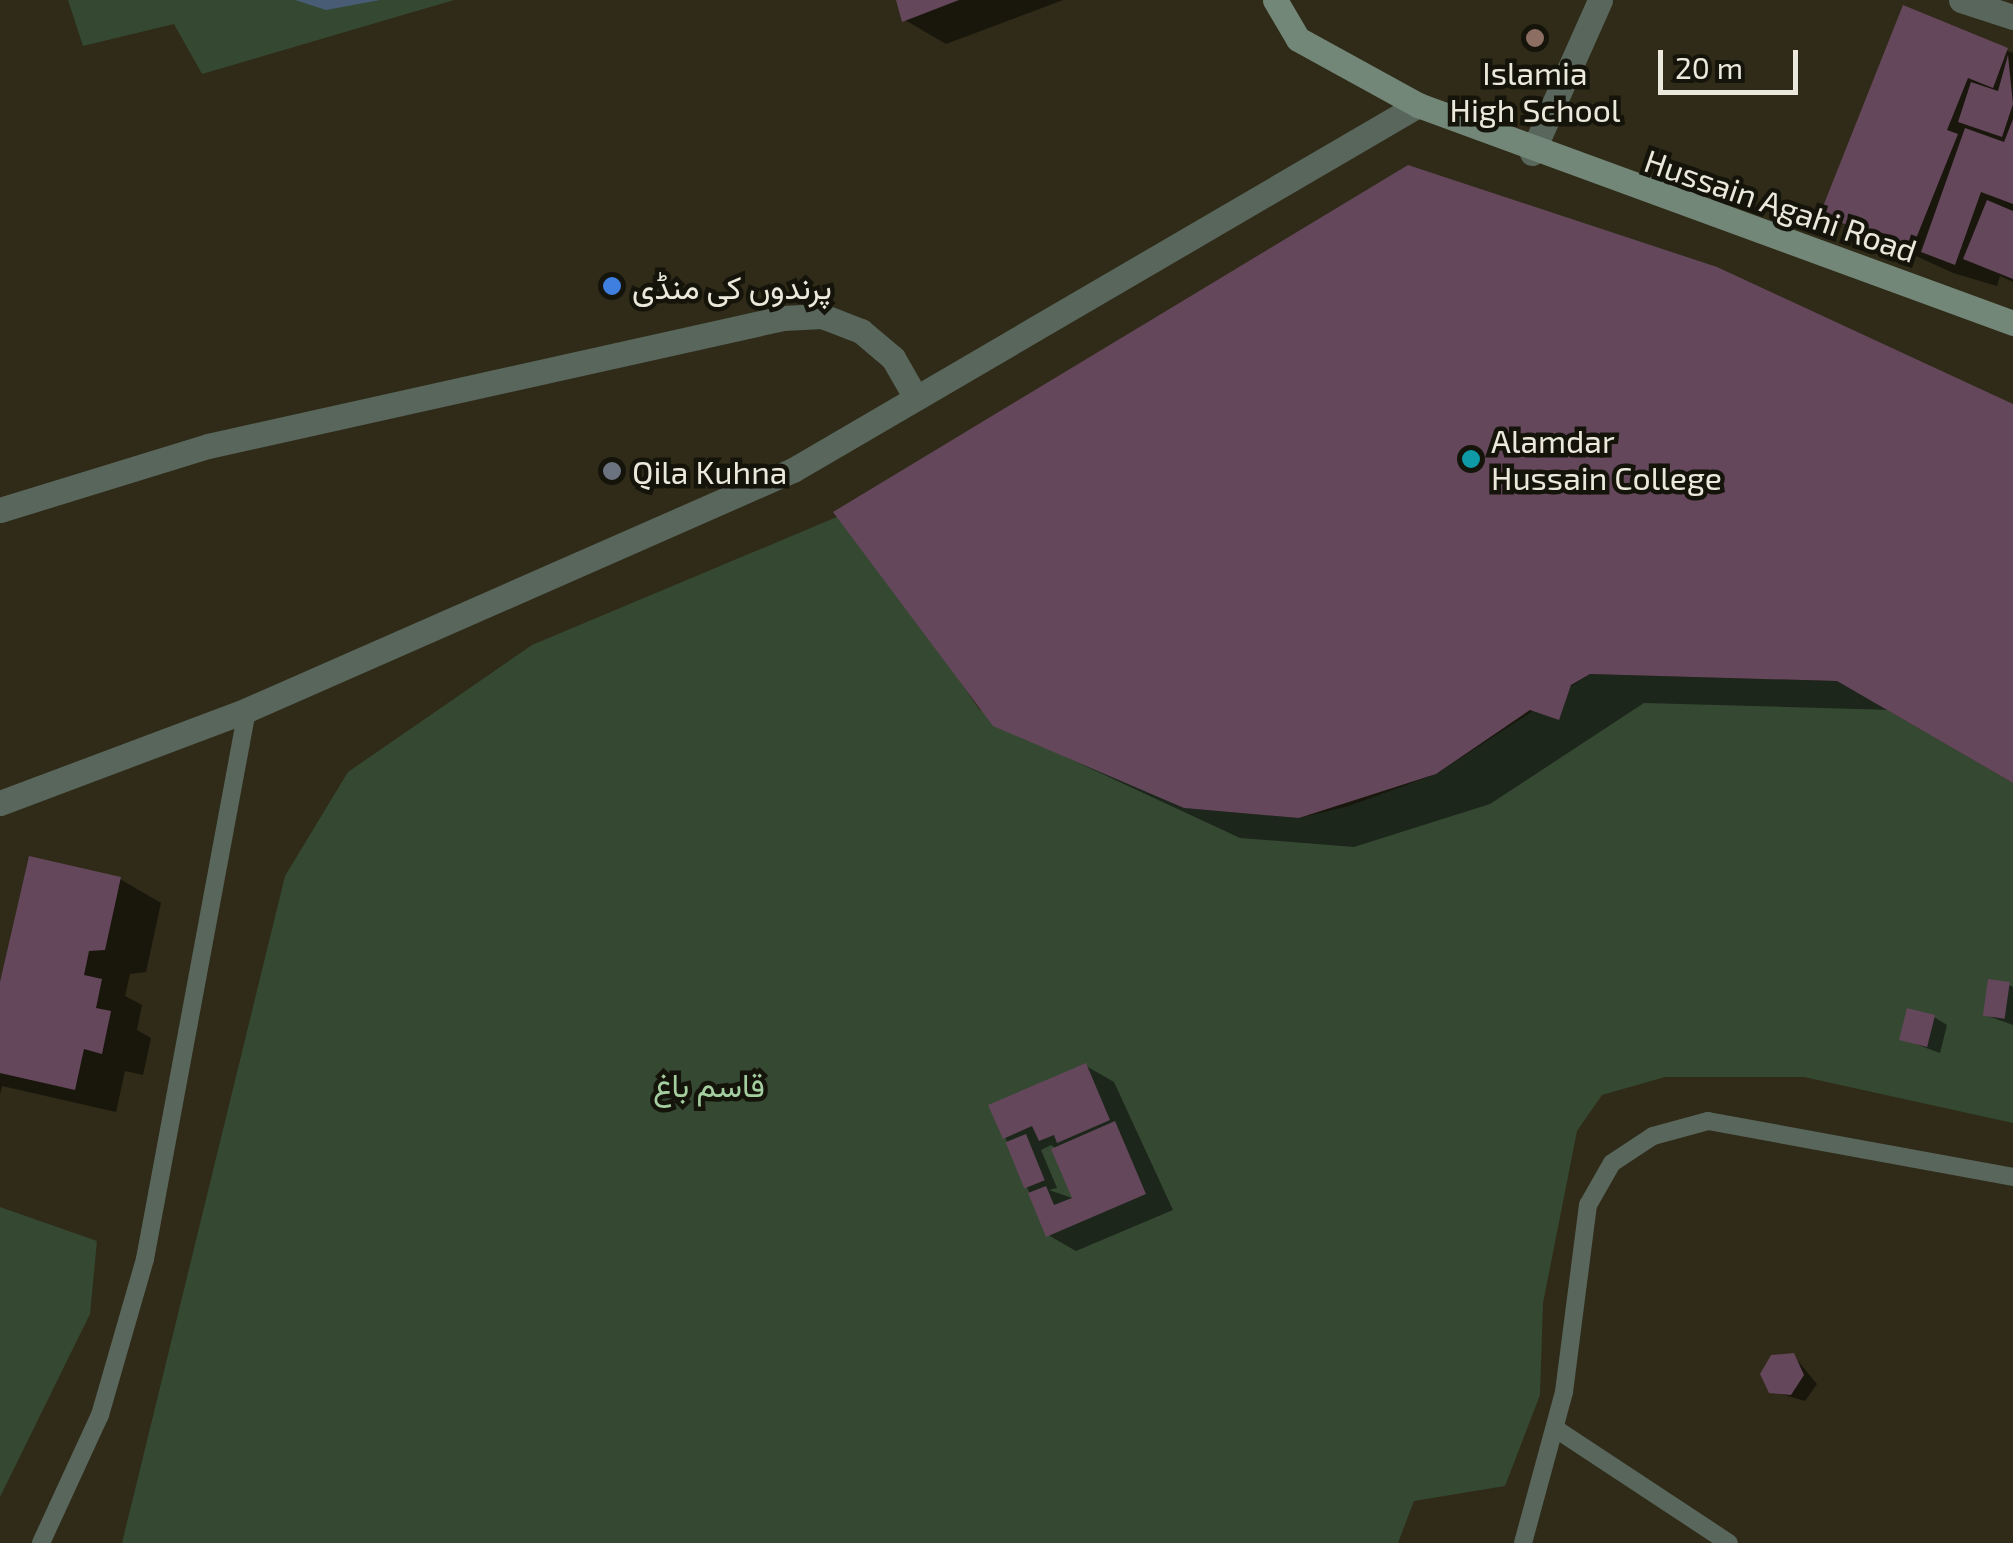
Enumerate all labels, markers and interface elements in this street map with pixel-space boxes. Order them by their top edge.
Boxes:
marker: Islamia High School [1524,27,1546,49]
scale bar [1663,30,1803,92]
text: 20 m [1675,49,1743,85]
place label: Islamia High School [1450,54,1620,129]
street label: Hussain Agahi Road [1640,140,1922,270]
place label: پرندوں کی منڈی [632,267,832,305]
marker: پرندوں کی منڈی [601,275,623,297]
place label: Alamdar Hussain College [1491,422,1722,497]
marker: Alamdar Hussain College [1460,448,1482,470]
place label: Qila Kuhna [632,452,787,490]
marker: Qila Kuhna [601,460,623,482]
park label: قاسم باغ [653,1065,765,1103]

